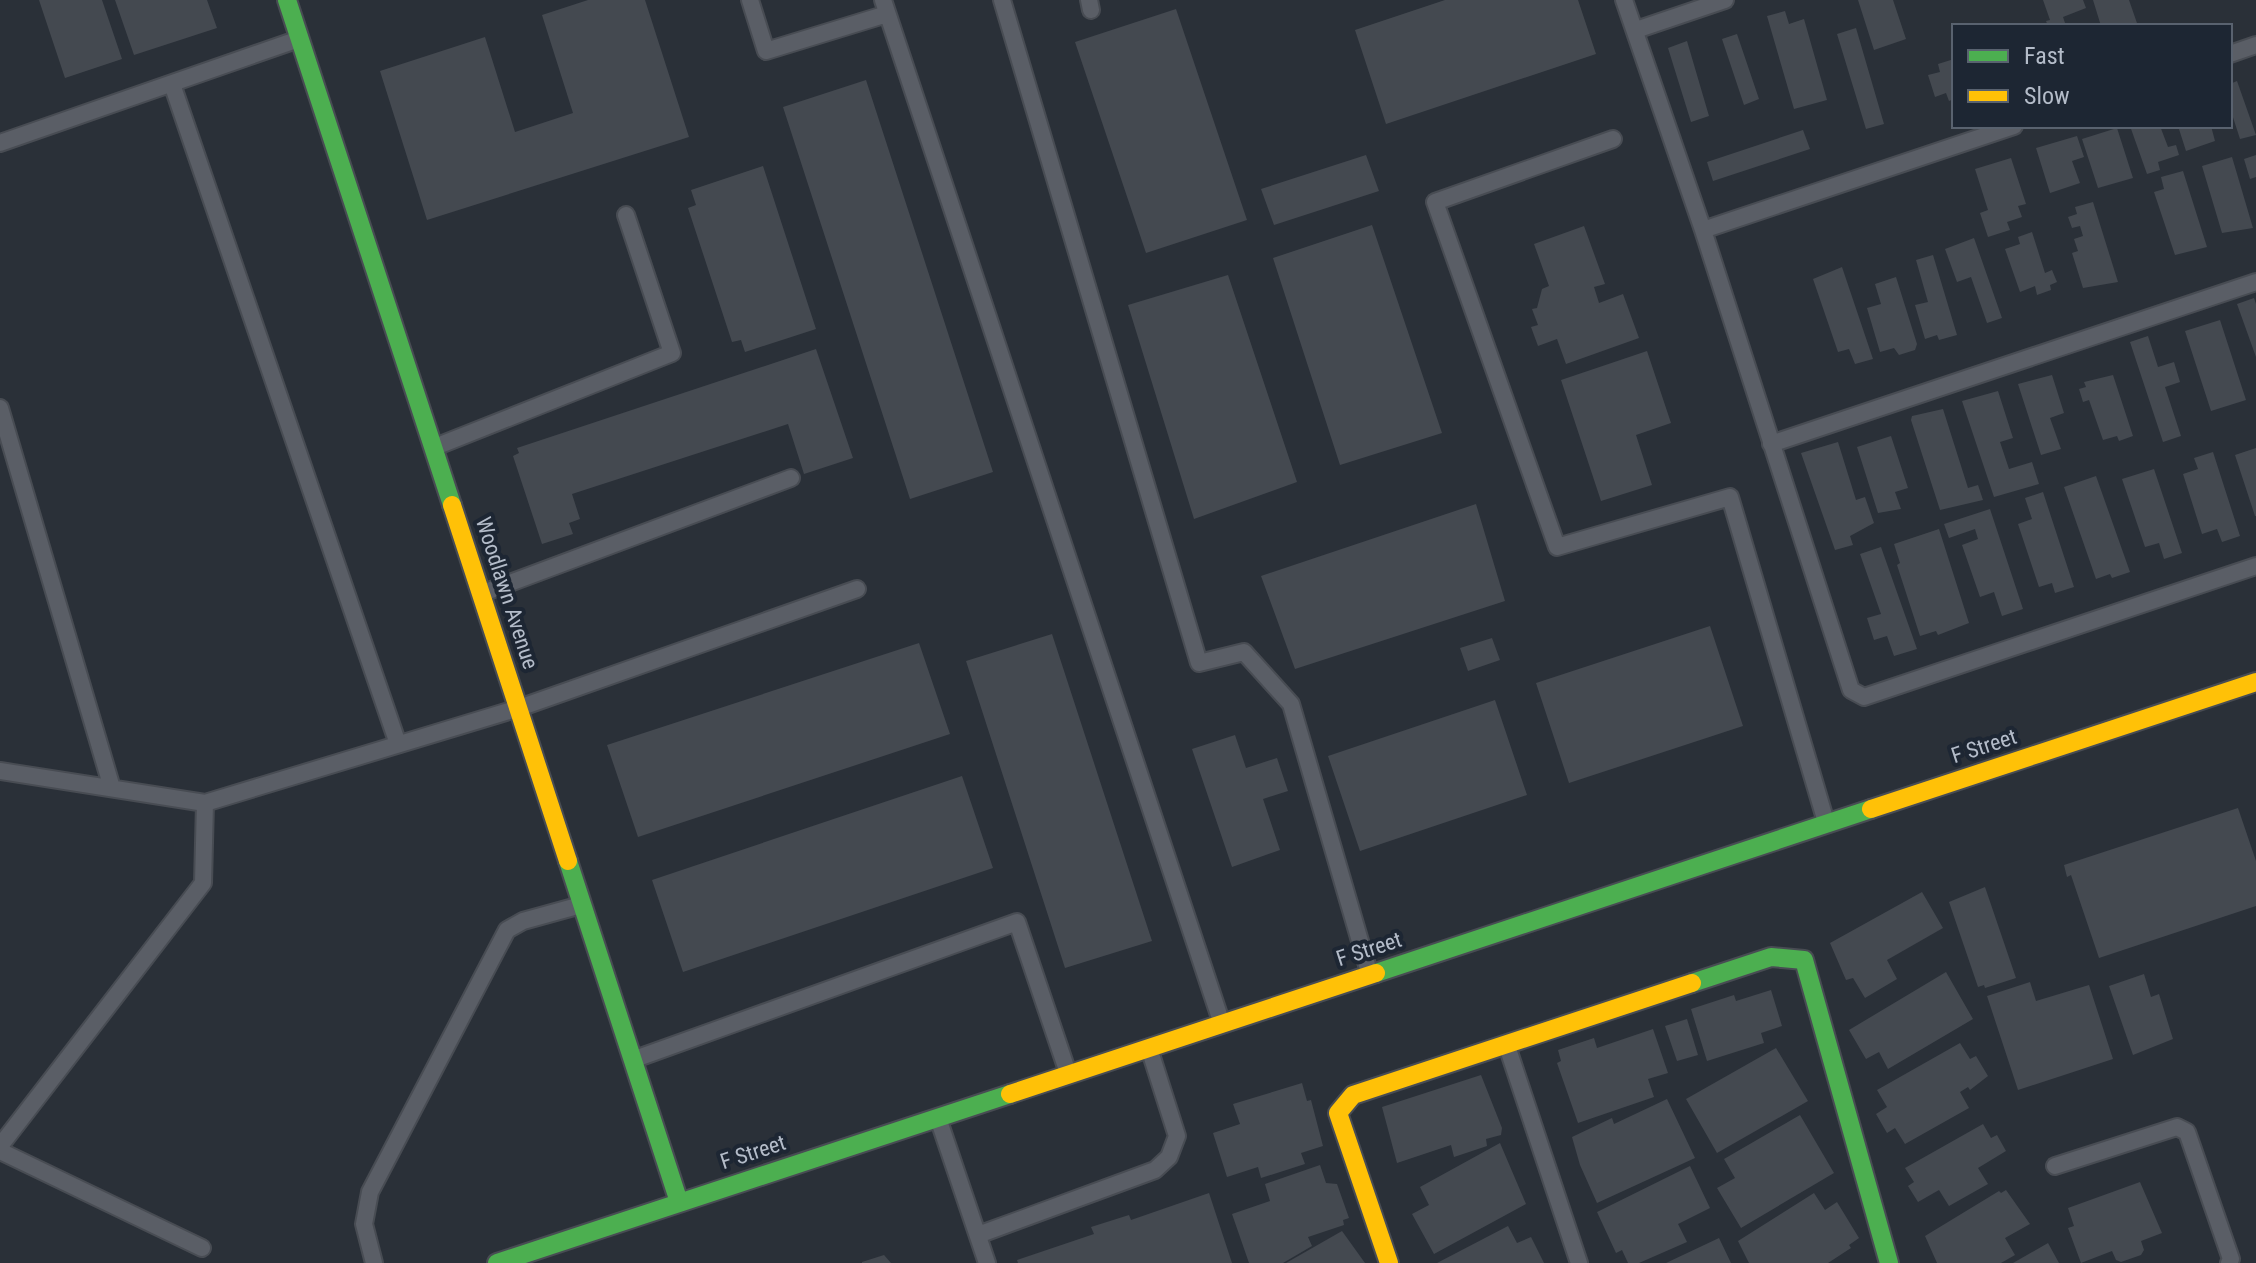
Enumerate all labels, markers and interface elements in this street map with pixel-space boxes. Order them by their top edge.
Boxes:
legend [1952,24,2232,128]
text: Fast [2024,42,2065,70]
text: Slow [2024,82,2070,110]
street label: Woodlawn Avenue [471,514,543,672]
street label: F Street [1948,724,2020,768]
street label: F Street [1333,927,1405,971]
street label: F Street [717,1130,789,1174]

